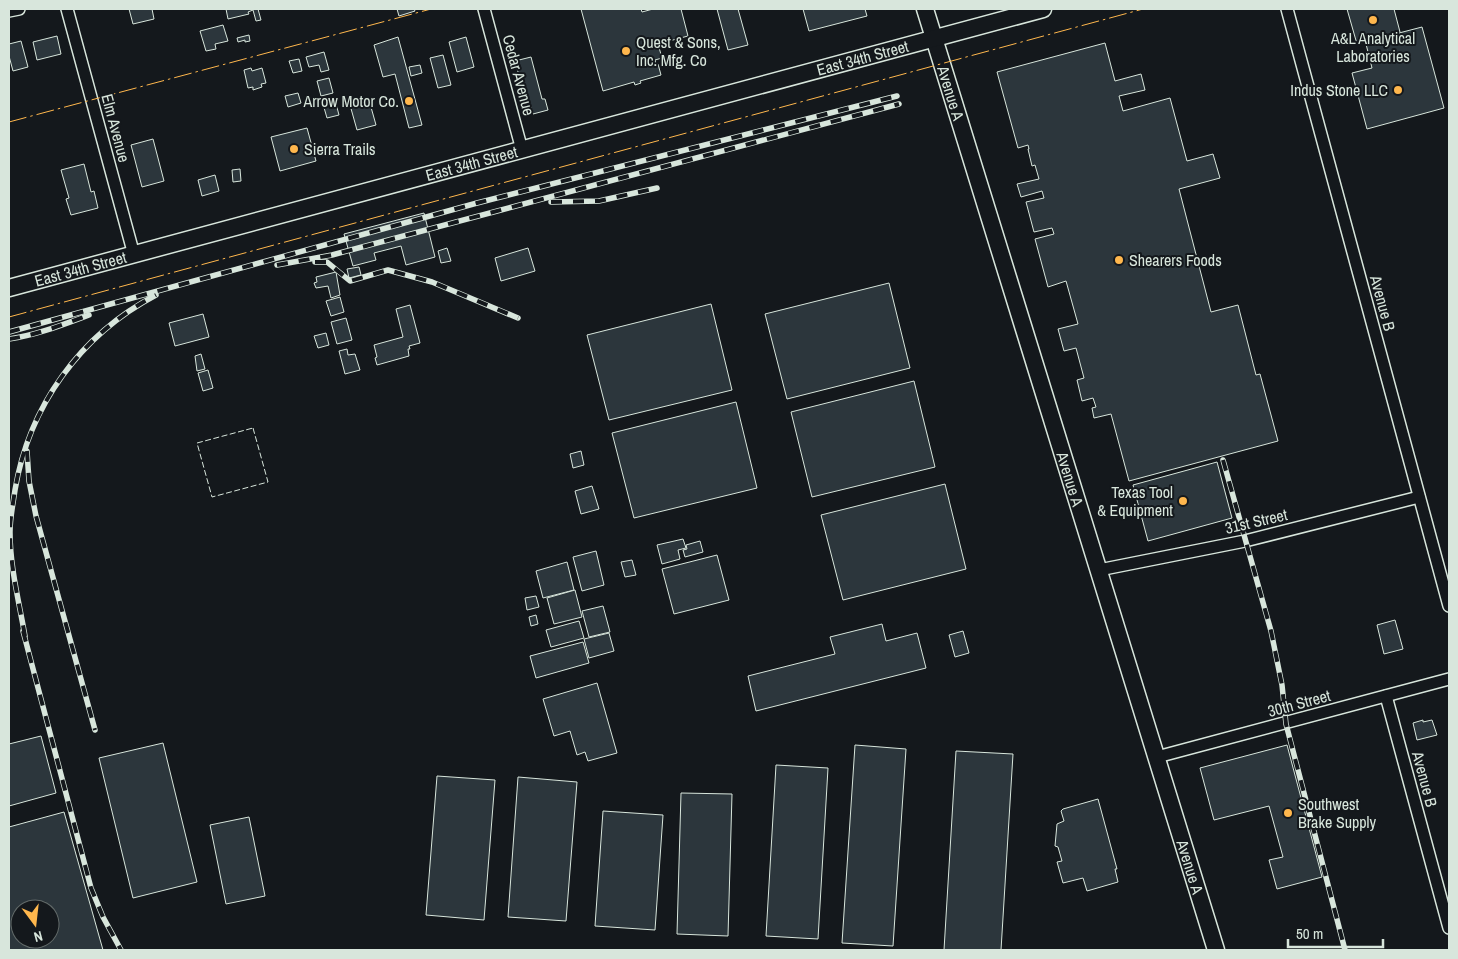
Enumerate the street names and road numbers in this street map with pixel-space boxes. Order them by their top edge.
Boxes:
street label: Cedar Avenue [498,32,540,118]
street label: East 34th Street [814,35,911,81]
street label: Avenue A [932,62,970,123]
street label: Elm Avenue [96,91,136,165]
street label: East 34th Street [423,140,520,186]
street label: East 34th Street [32,246,129,292]
street label: Avenue B [1365,272,1401,333]
street label: Avenue A [1051,448,1089,509]
street label: 31st Street [1223,503,1290,539]
street label: 30th Street [1265,684,1333,722]
street label: Avenue B [1407,748,1443,809]
street label: Avenue A [1171,836,1209,897]

